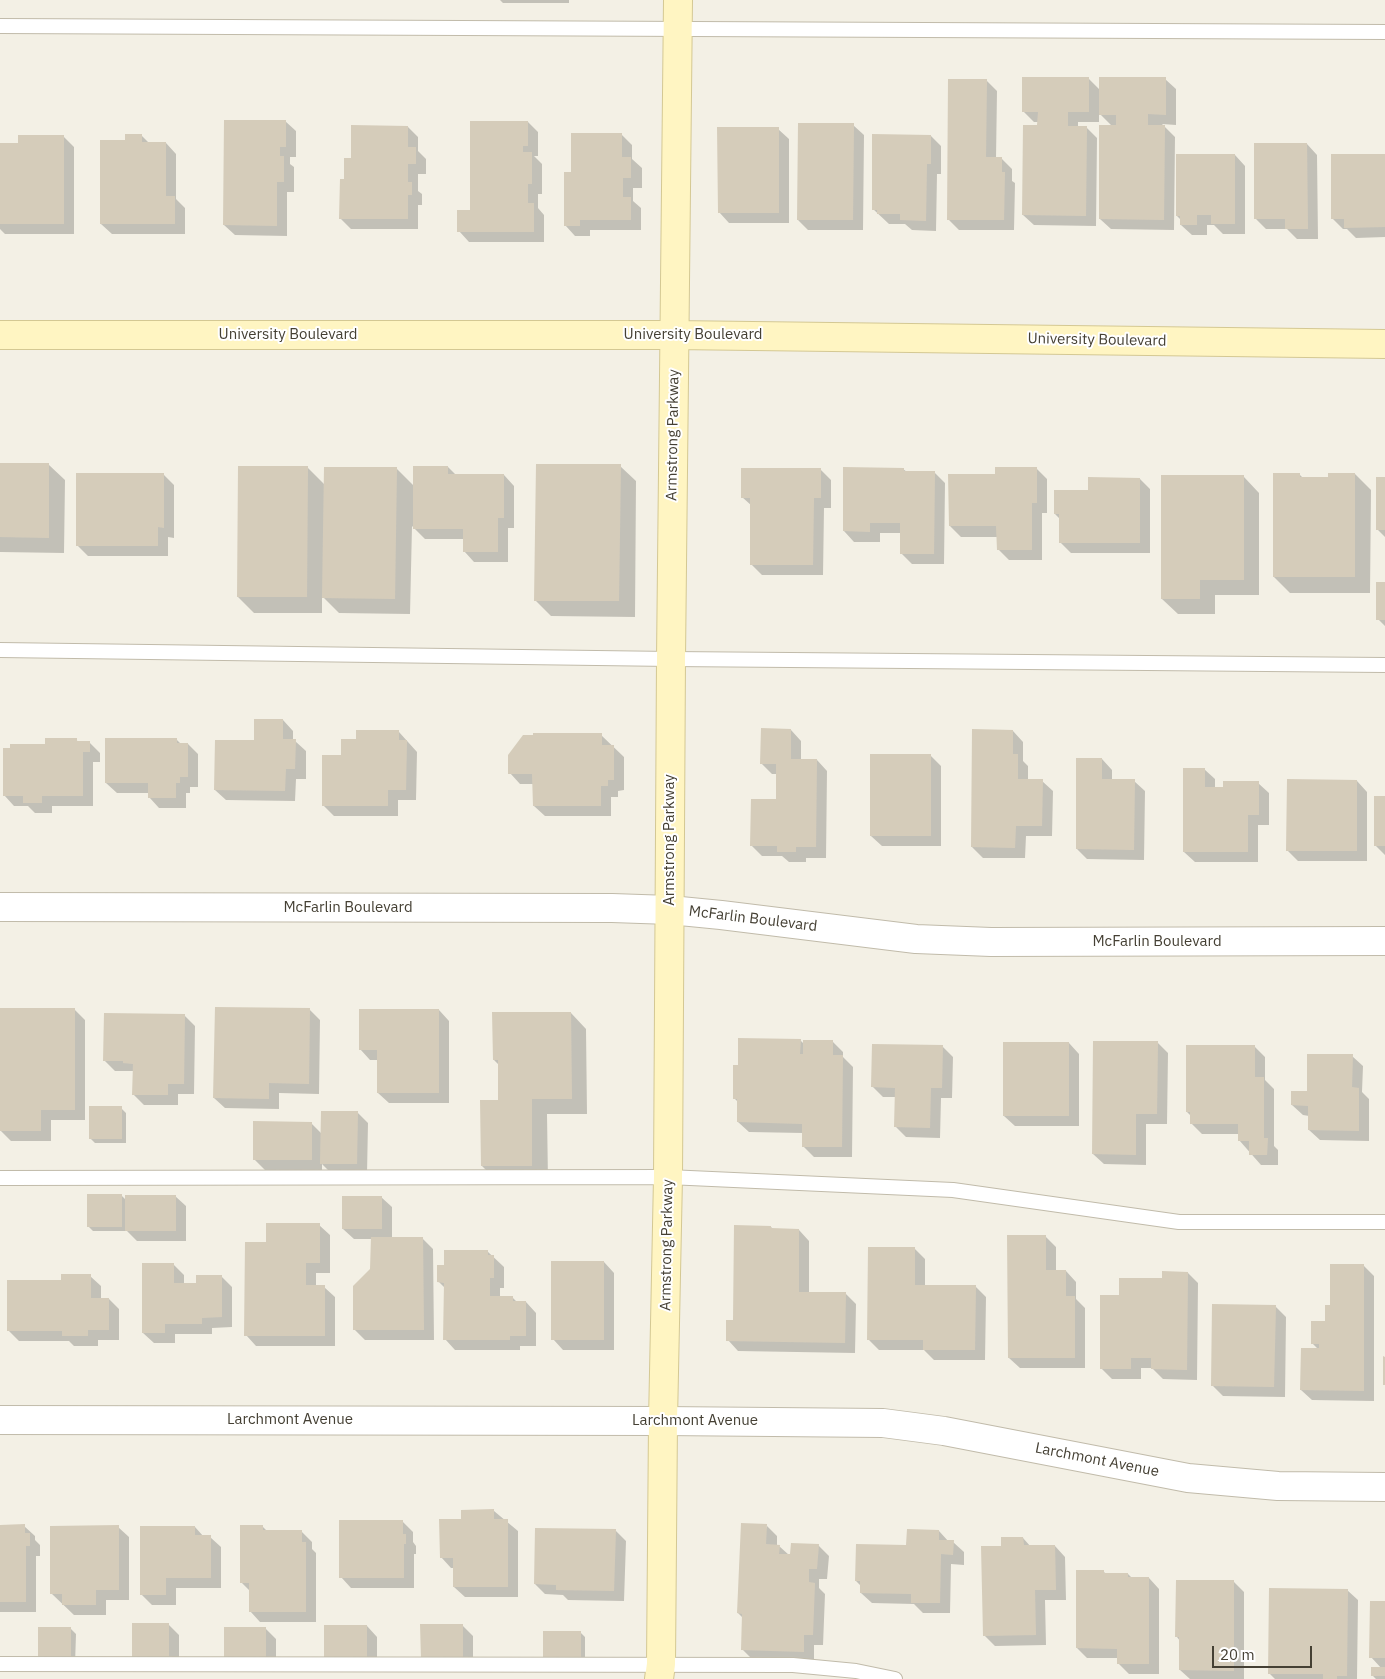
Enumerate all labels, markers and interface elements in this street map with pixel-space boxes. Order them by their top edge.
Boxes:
street label: University Boulevard [218,326,358,344]
street label: University Boulevard [623,326,763,344]
street label: University Boulevard [1027,330,1167,350]
street label: Armstrong Parkway [663,369,683,501]
street label: Armstrong Parkway [661,774,679,906]
street label: McFarlin Boulevard [283,899,413,917]
street label: McFarlin Boulevard [688,902,818,936]
street label: McFarlin Boulevard [1092,933,1222,951]
street label: Armstrong Parkway [657,1179,677,1311]
street label: Larchmont Avenue [227,1411,353,1429]
street label: Larchmont Avenue [632,1412,758,1430]
street label: Larchmont Avenue [1033,1439,1161,1481]
scale bar [1215,1636,1315,1668]
text: 20 m [1220,1645,1255,1664]

